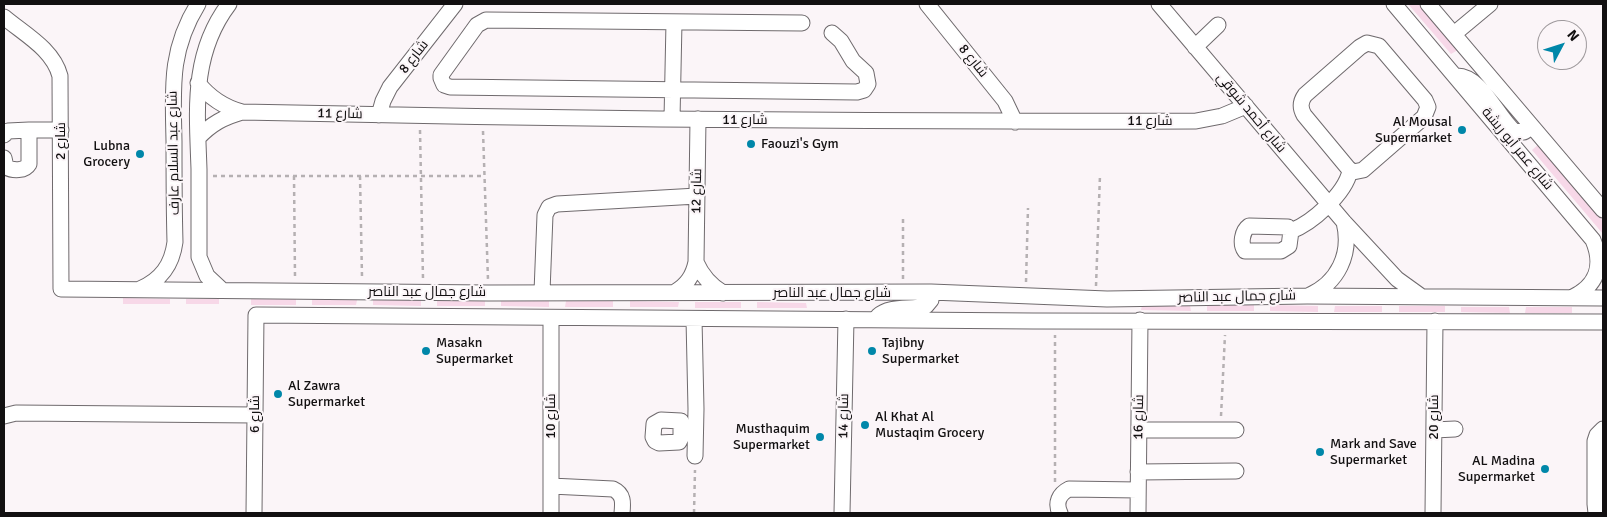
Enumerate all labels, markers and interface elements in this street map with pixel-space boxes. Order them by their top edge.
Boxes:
north arrow [1537,20,1587,70]
text: N [1563,26,1583,45]
street label: شارع 8 [396,37,432,77]
street label: شارع 8 [955,41,991,81]
street label: شارع أحمد شوقي [1213,69,1289,157]
street label: شارع عبد السلام عارف [165,91,183,215]
street label: شارع عمر أبو ريشة [1478,104,1556,194]
street label: شارع 11 [317,105,363,123]
street label: شارع 11 [722,112,768,128]
street label: شارع 11 [1127,113,1173,129]
place label: Al Mousal Supermarket [1375,114,1452,146]
street label: شارع 2 [53,122,69,160]
marker: Al Mousal Supermarket [1456,124,1468,136]
place label: Faouzi's Gym [761,136,839,152]
place label: Lubna Grocery [83,138,130,170]
marker: Faouzi's Gym [745,138,757,150]
marker: Lubna Grocery [134,148,146,160]
street label: شارع 12 [688,168,706,214]
street label: شارع جمال عبد الناصر [368,284,486,300]
street label: شارع جمال عبد الناصر [773,285,891,301]
street label: شارع جمال عبد الناصر [1178,288,1296,306]
place label: Masakn Supermarket [436,335,513,368]
place label: Tajibny Supermarket [882,335,959,368]
marker: Masakn Supermarket [420,345,432,357]
marker: Tajibny Supermarket [866,345,878,357]
place label: Al Zawra Supermarket [288,378,365,411]
marker: Al Zawra Supermarket [272,388,284,400]
street label: شارع 10 [543,393,559,439]
street label: شارع 14 [835,393,853,439]
street label: شارع 16 [1130,394,1148,440]
street label: شارع 20 [1426,394,1442,440]
street label: شارع 6 [247,395,263,433]
place label: Al Khat Al Mustaqim Grocery [875,409,984,442]
marker: Al Khat Al Mustaqim Grocery [859,419,871,431]
place label: Musthaquim Supermarket [733,421,810,454]
marker: Musthaquim Supermarket [814,431,826,443]
place label: Mark and Save Supermarket [1330,436,1417,468]
marker: Mark and Save Supermarket [1314,446,1326,458]
place label: AL Madina Supermarket [1458,453,1535,486]
marker: AL Madina Supermarket [1539,463,1551,475]

